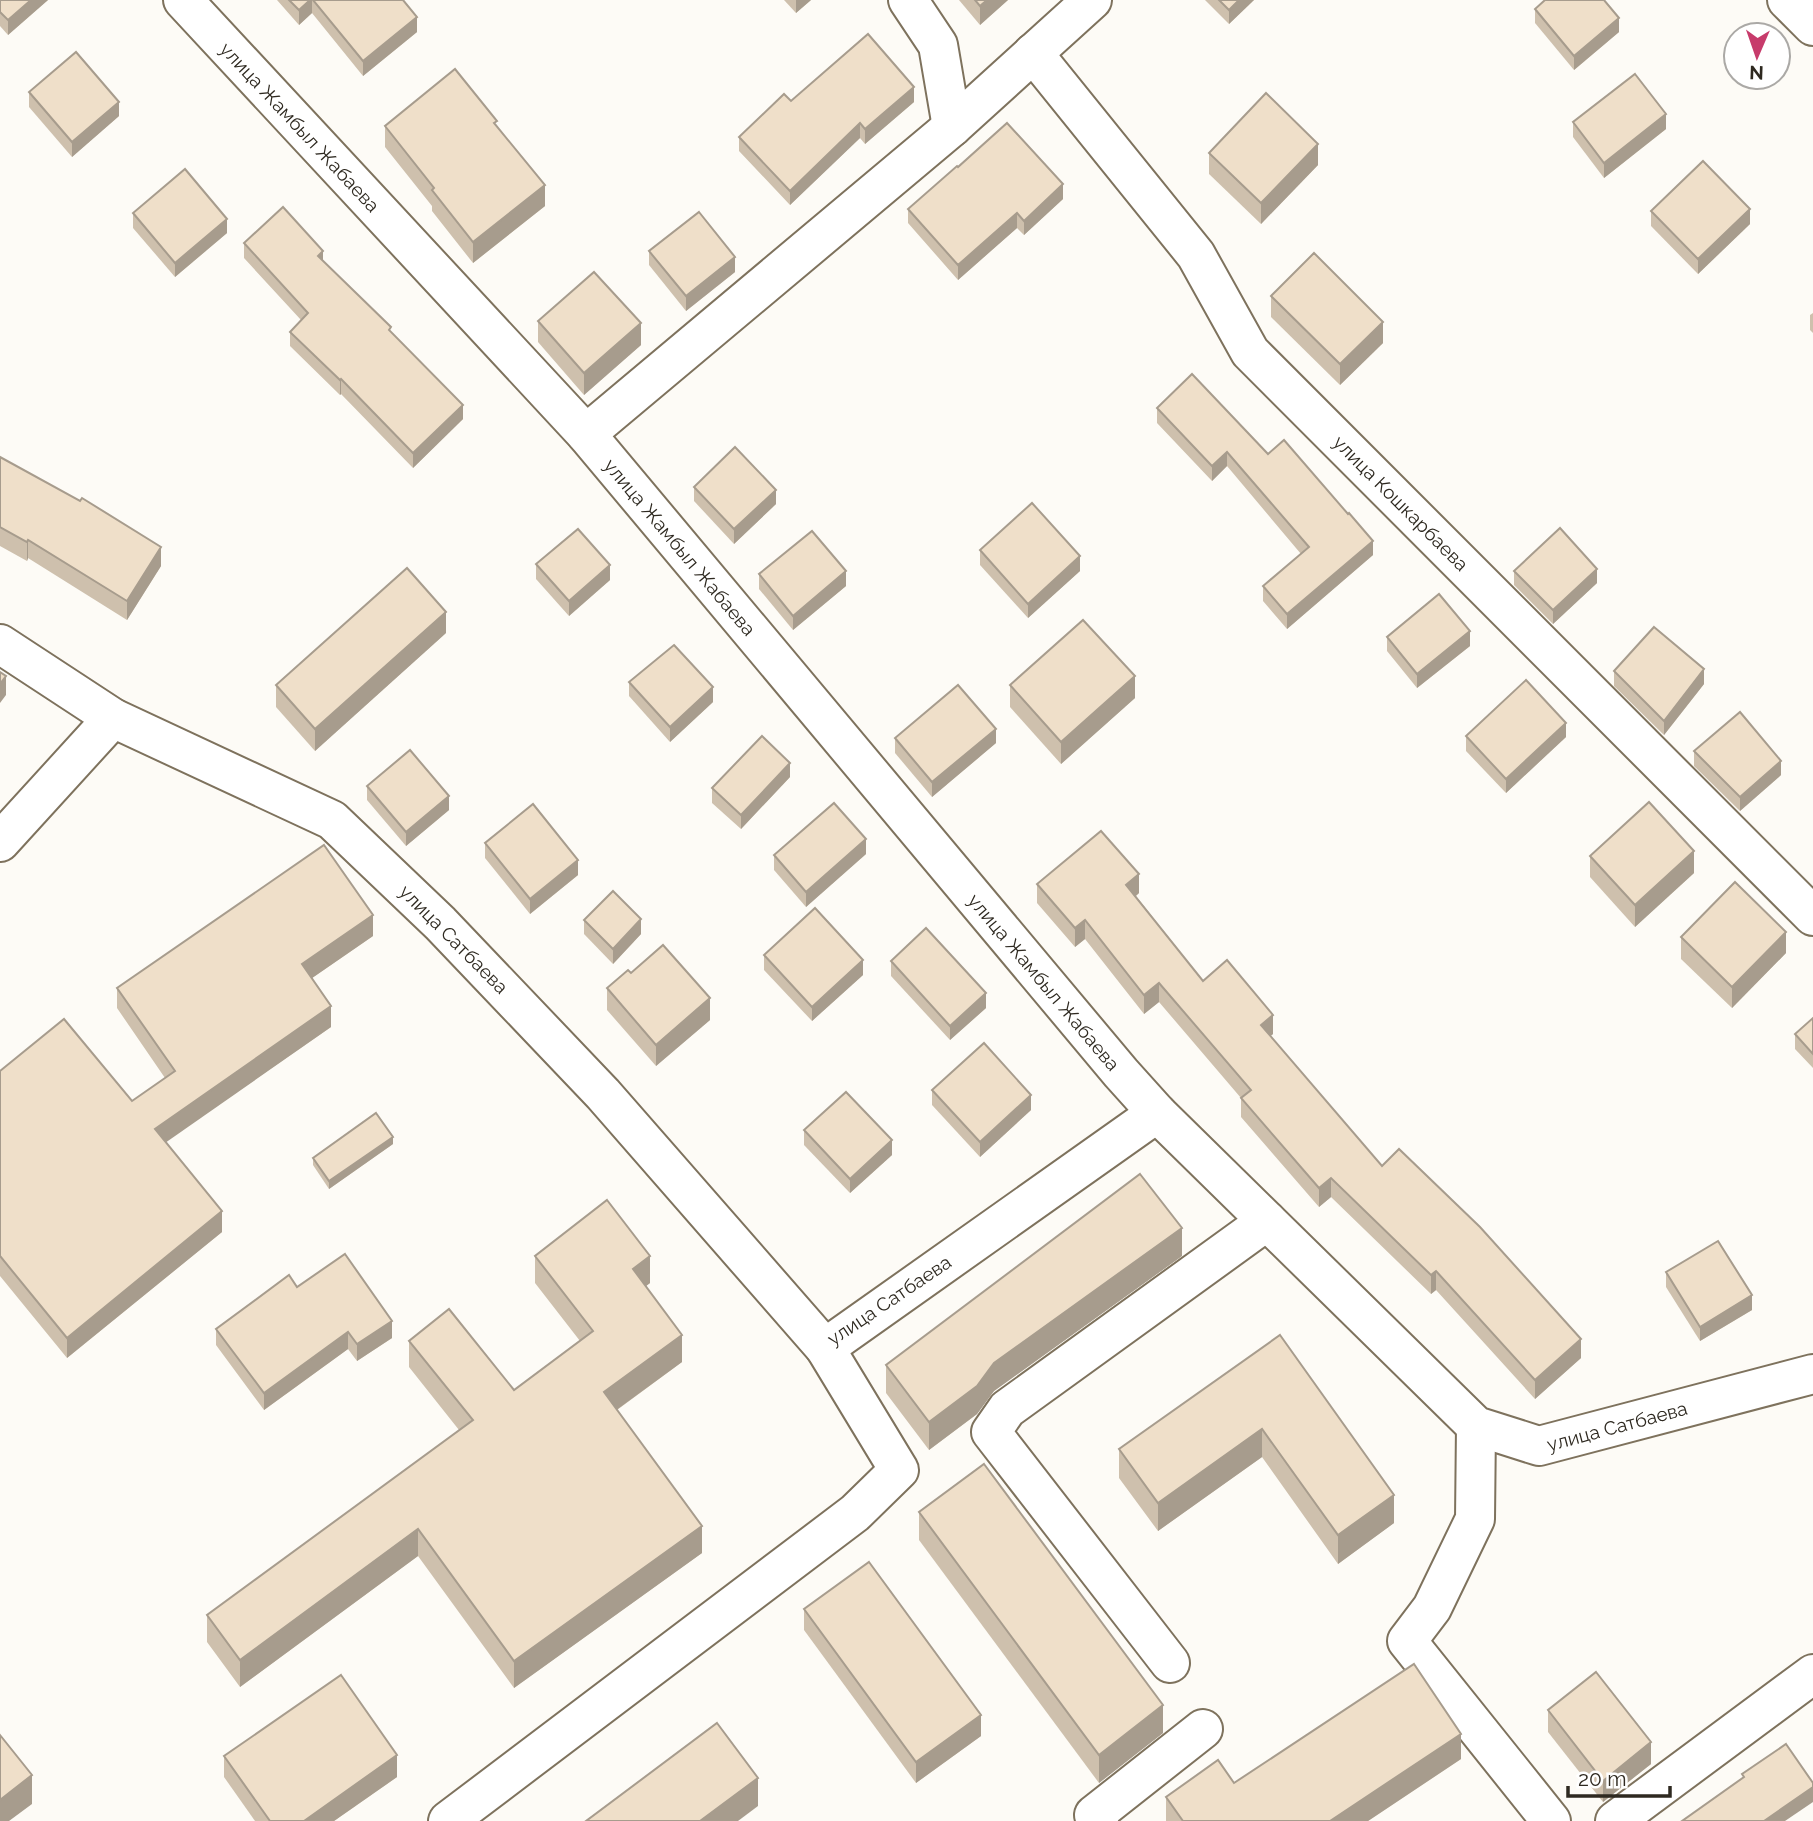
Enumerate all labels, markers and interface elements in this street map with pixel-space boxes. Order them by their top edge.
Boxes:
north arrow [1722,21,1792,91]
street label: улица Жамбыл Жабаева [216,38,384,216]
text: N [1749,62,1764,84]
street label: улица Кошкарбаева [1329,431,1473,575]
street label: улица Жамбыл Жабаева [600,454,760,640]
street label: улица Сатбаева [395,880,513,998]
street label: улица Жамбыл Жабаева [964,889,1124,1075]
street label: улица Сатбаева [823,1250,955,1350]
street label: улица Сатбаева [1544,1397,1690,1455]
scale bar [1568,1755,1670,1799]
text: 20 m [1578,1766,1626,1791]

